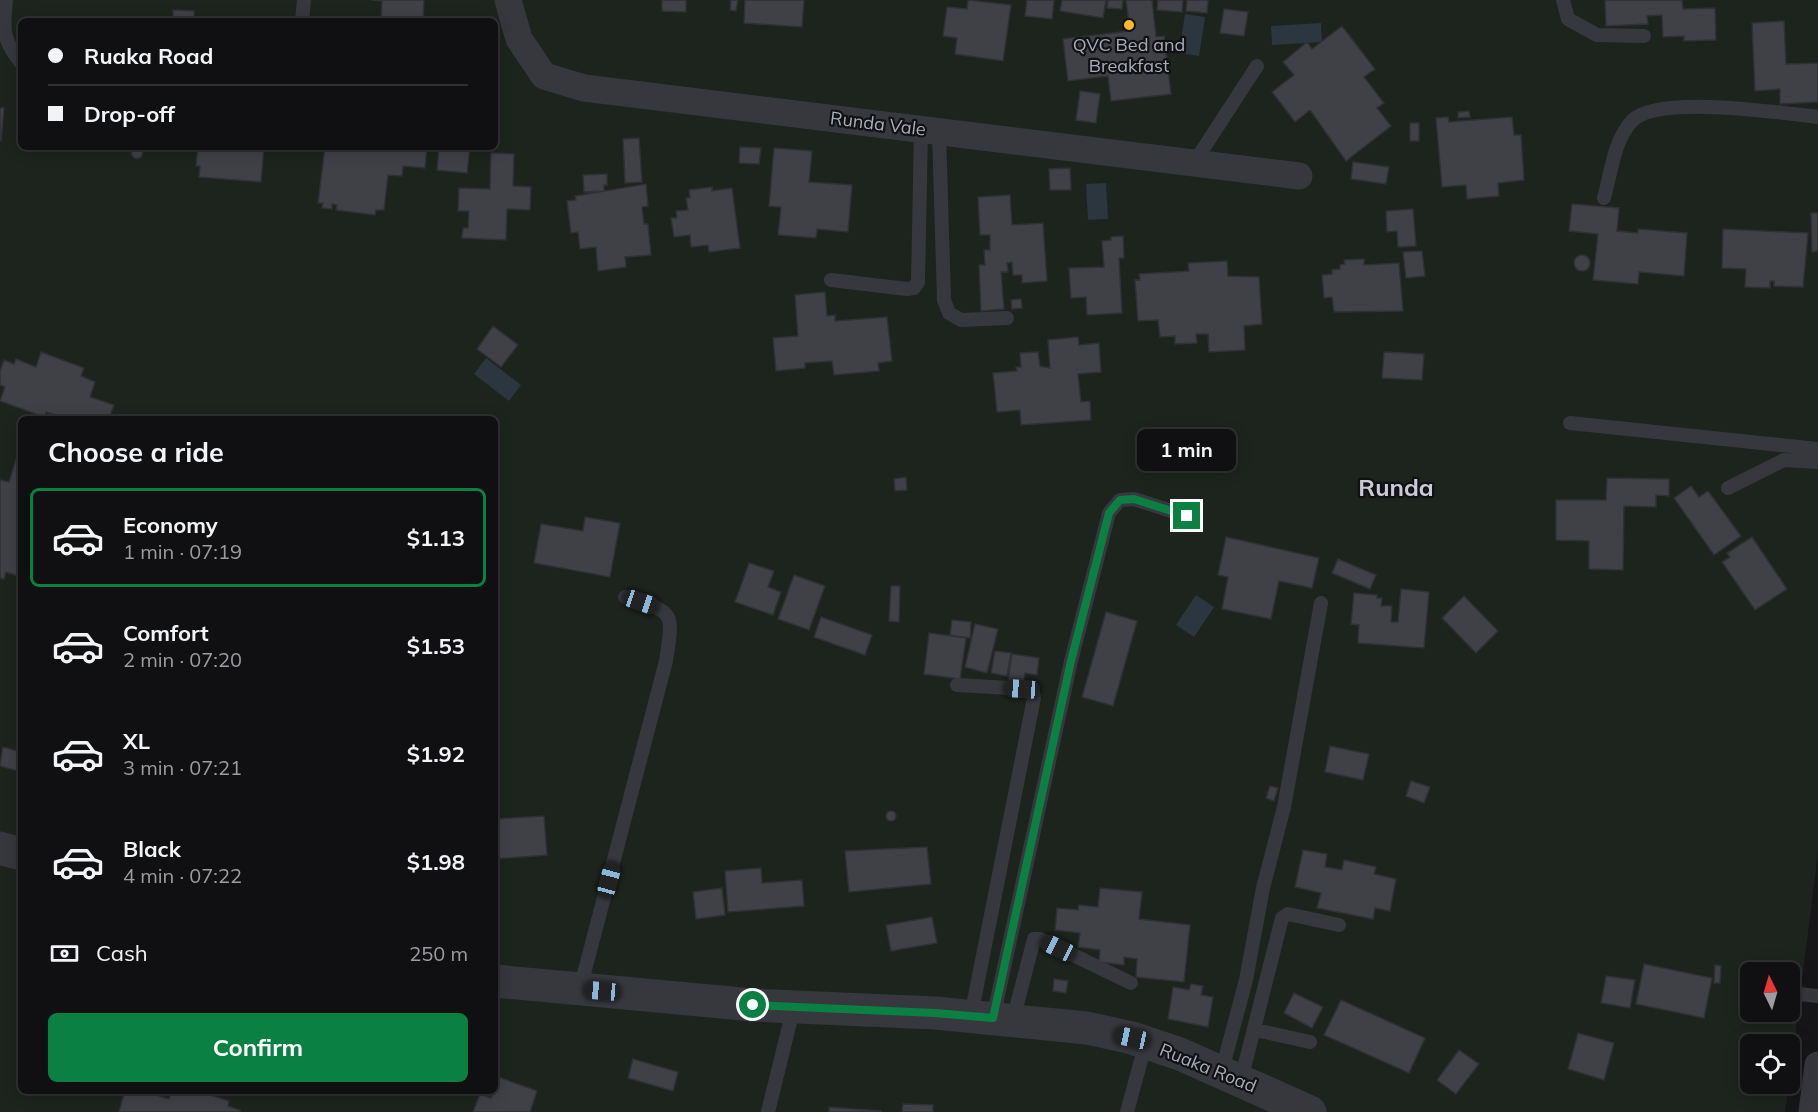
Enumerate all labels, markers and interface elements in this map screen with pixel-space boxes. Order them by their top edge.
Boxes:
marker: QVC Bed and Breakfast [1122,18,1136,32]
place label: QVC Bed and Breakfast [1073,33,1185,77]
text: Ruaka Road [84,42,213,70]
text: Drop-off [84,100,175,128]
street label: Runda Vale [829,106,927,141]
callout: 1 min [1138,429,1236,471]
text: Choose a ride [48,435,224,469]
text: 1 min [1160,437,1213,462]
district label: Runda [1358,472,1434,502]
route end [1173,502,1200,529]
icon: car [51,511,105,565]
text: Economy [123,511,218,539]
text: $1.13 [407,524,465,552]
text: 1 min · 07:19 [123,539,242,564]
car [621,588,661,616]
icon: car [51,619,105,673]
text: Comfort [123,619,209,647]
text: $1.53 [407,632,465,660]
text: 2 min · 07:20 [123,647,242,672]
car [1003,679,1041,699]
icon: car [51,727,105,781]
text: XL [123,727,150,755]
text: $1.92 [407,740,465,768]
text: 3 min · 07:21 [123,755,242,780]
icon: car [51,835,105,889]
text: Black [123,835,181,863]
text: $1.98 [407,848,465,876]
car [596,860,622,900]
text: 4 min · 07:22 [123,863,242,888]
car [1038,932,1078,964]
icon: cash [48,937,81,970]
text: Cash [96,939,148,967]
text: 250 m [409,941,468,966]
north arrow [1740,962,1800,1022]
map controls [1740,962,1800,1094]
car [583,980,621,1002]
route start [739,991,766,1018]
button: Confirm [48,1013,468,1082]
car [1113,1025,1151,1051]
button: locate [1740,1034,1800,1094]
street label: Ruaka Road [1156,1038,1260,1097]

